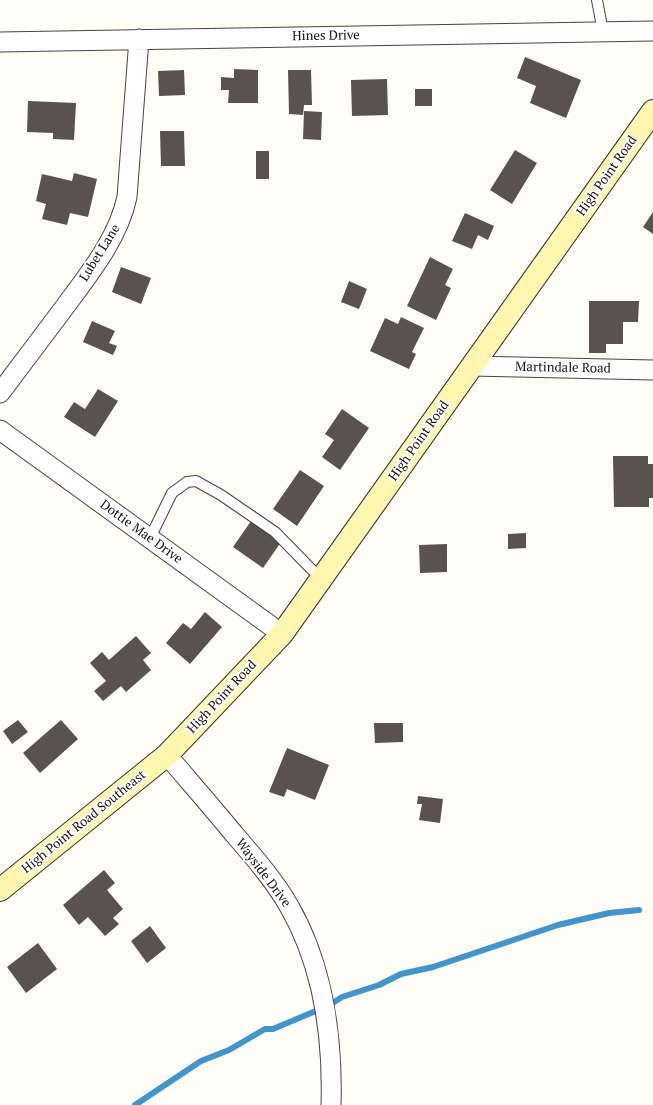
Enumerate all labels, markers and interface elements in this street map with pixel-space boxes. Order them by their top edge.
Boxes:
street label: Hines Drive [292,28,360,44]
street label: High Point Road [574,133,640,219]
street label: Lubet Lane [76,222,124,284]
street label: Martindale Road [515,359,611,377]
street label: High Point Road [386,398,452,484]
street label: Dottie Mae Drive [97,497,185,567]
street label: High Point Road [184,657,260,737]
street label: High Point Road Southeast [19,767,149,877]
street label: Wayside Drive [232,836,294,910]

